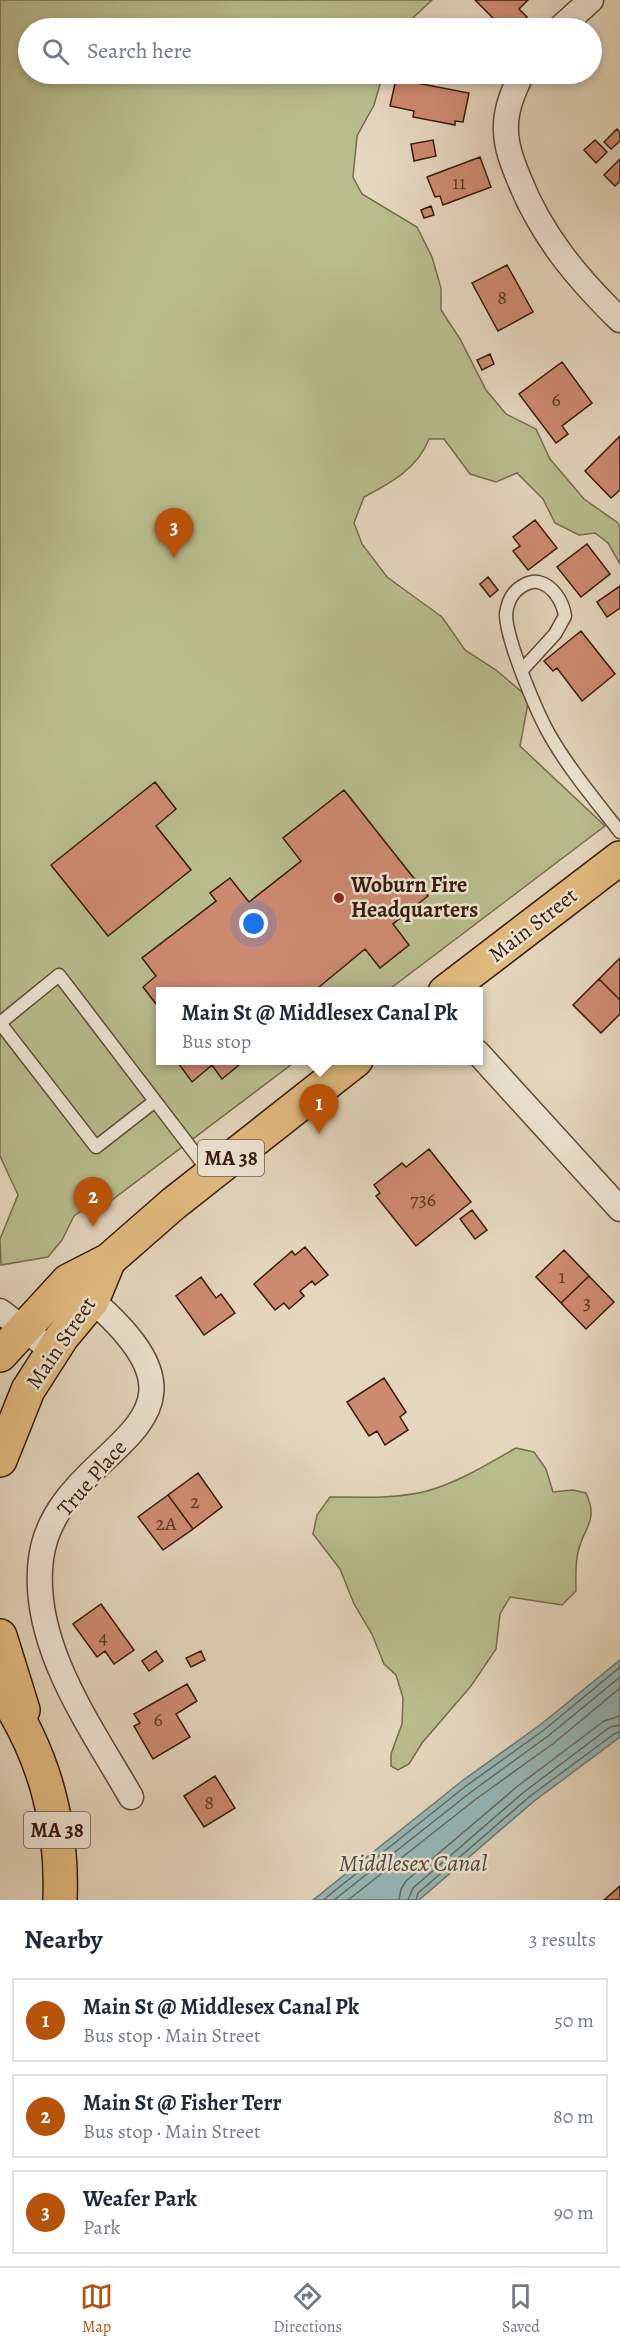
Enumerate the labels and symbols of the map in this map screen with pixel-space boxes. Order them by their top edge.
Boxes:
house number: 11 [452,169,466,196]
house number: 8 [497,284,507,311]
house number: 6 [551,386,561,413]
pin: 3 [154,508,194,558]
place label: Woburn Fire Headquarters [350,870,478,925]
street label: Main Street [482,881,584,969]
marker: Woburn Fire Headquarters [332,891,346,905]
your location [239,909,268,938]
pin: 1 [300,1084,338,1134]
road number: MA 38 [198,1140,264,1176]
pin: 2 [74,1178,112,1227]
house number: 736 [410,1186,436,1213]
house number: 1 [559,1263,566,1290]
house number: 3 [583,1289,591,1316]
street label: Main Street [19,1291,103,1395]
street label: True Place [50,1433,134,1523]
house number: 2 [190,1488,200,1515]
house number: 2A [155,1510,177,1537]
house number: 4 [98,1624,108,1651]
house number: 6 [153,1706,163,1733]
house number: 8 [204,1789,214,1816]
road number: MA 38 [24,1812,90,1848]
water label: Middlesex Canal [339,1847,487,1879]

